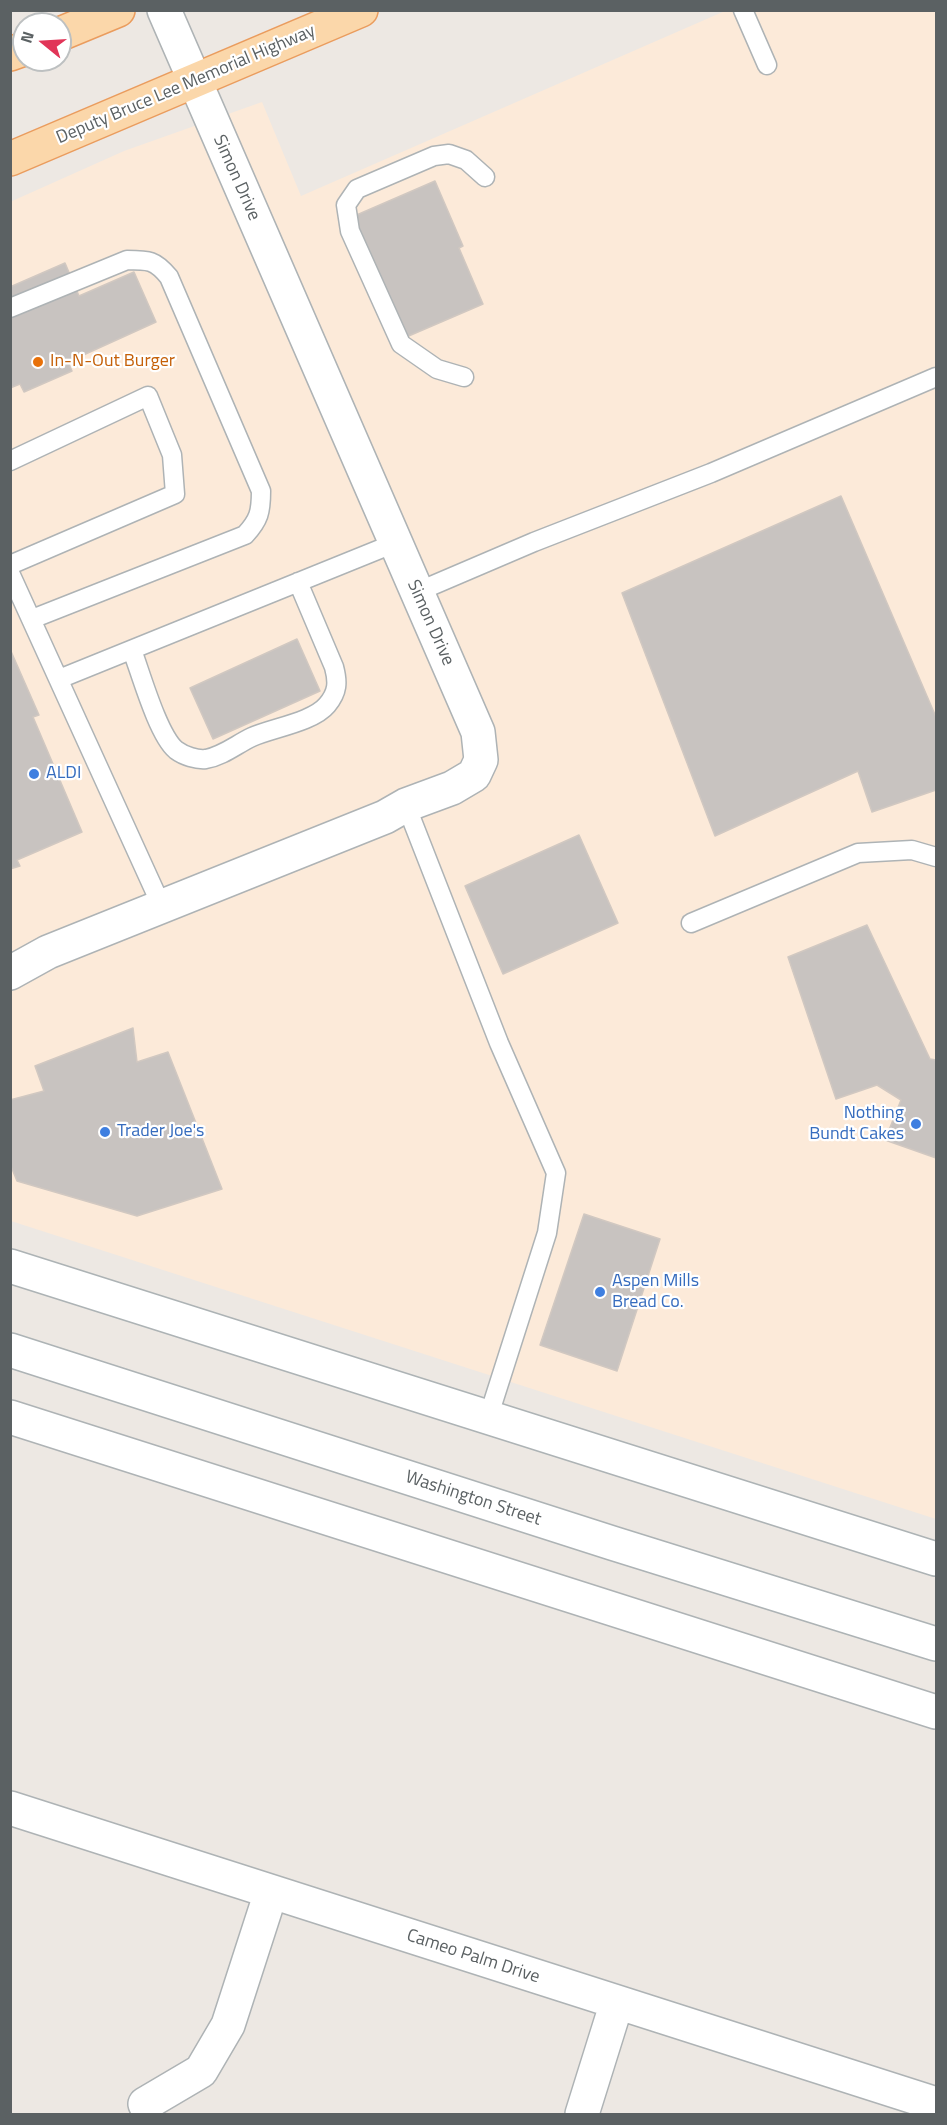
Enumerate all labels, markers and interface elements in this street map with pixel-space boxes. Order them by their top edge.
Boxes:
north arrow [12,12,72,72]
street label: Deputy Bruce Lee Memorial Highway [53,21,319,149]
text: N [14,28,40,46]
street label: Simon Drive [208,132,264,224]
place label: In-N-Out Burger [50,351,175,373]
marker: In-N-Out Burger [31,355,45,369]
street label: Simon Drive [402,577,458,669]
place label: ALDI [46,763,81,785]
marker: ALDI [27,767,41,781]
place label: Nothing Bundt Cakes [809,1103,904,1146]
marker: Nothing Bundt Cakes [909,1117,923,1131]
place label: Trader Joe's [117,1121,204,1143]
marker: Trader Joe's [98,1125,112,1139]
place label: Aspen Mills Bread Co. [612,1271,699,1314]
marker: Aspen Mills Bread Co. [593,1285,607,1299]
street label: Washington Street [402,1467,544,1531]
street label: Cameo Palm Drive [404,1925,542,1989]

